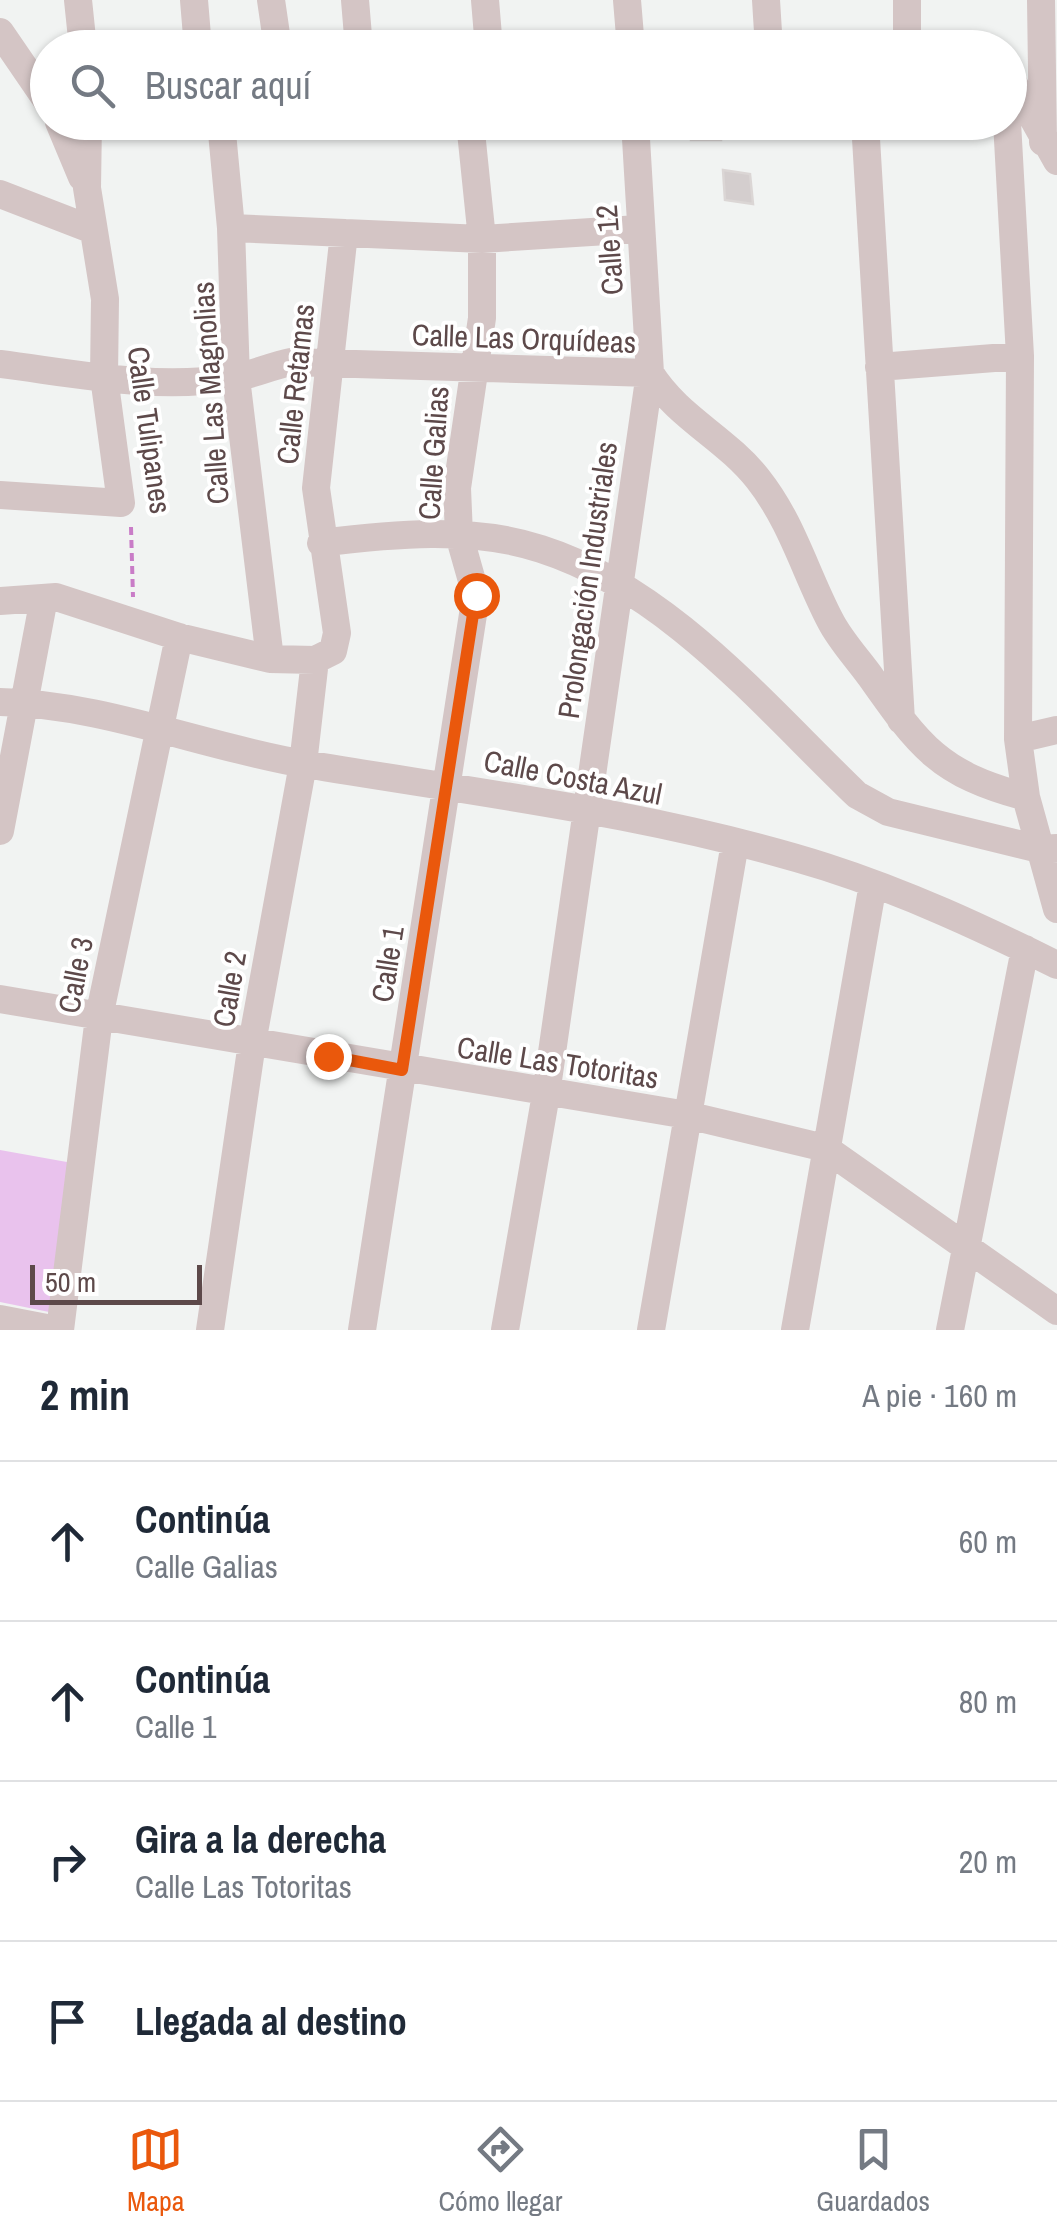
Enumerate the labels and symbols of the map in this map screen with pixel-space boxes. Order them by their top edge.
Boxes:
street label: Calle 12 [586,204,632,296]
street label: Calle Las Magnolias [182,280,238,506]
street label: Calle Retamas [267,302,323,466]
street label: Calle Las Orquídeas [411,314,637,362]
street label: Calle Tulipanes [118,344,182,516]
street label: Calle Galias [408,385,458,521]
street label: Prolongación Industriales [548,439,626,721]
route start [454,573,500,619]
street label: Calle Costa Azul [481,740,665,814]
street label: Calle 1 [361,923,413,1005]
street label: Calle 3 [48,934,102,1016]
street label: Calle 2 [203,948,255,1030]
street label: Calle Las Totoritas [454,1026,662,1098]
route end [306,1034,352,1080]
scale bar [30,1260,202,1304]

